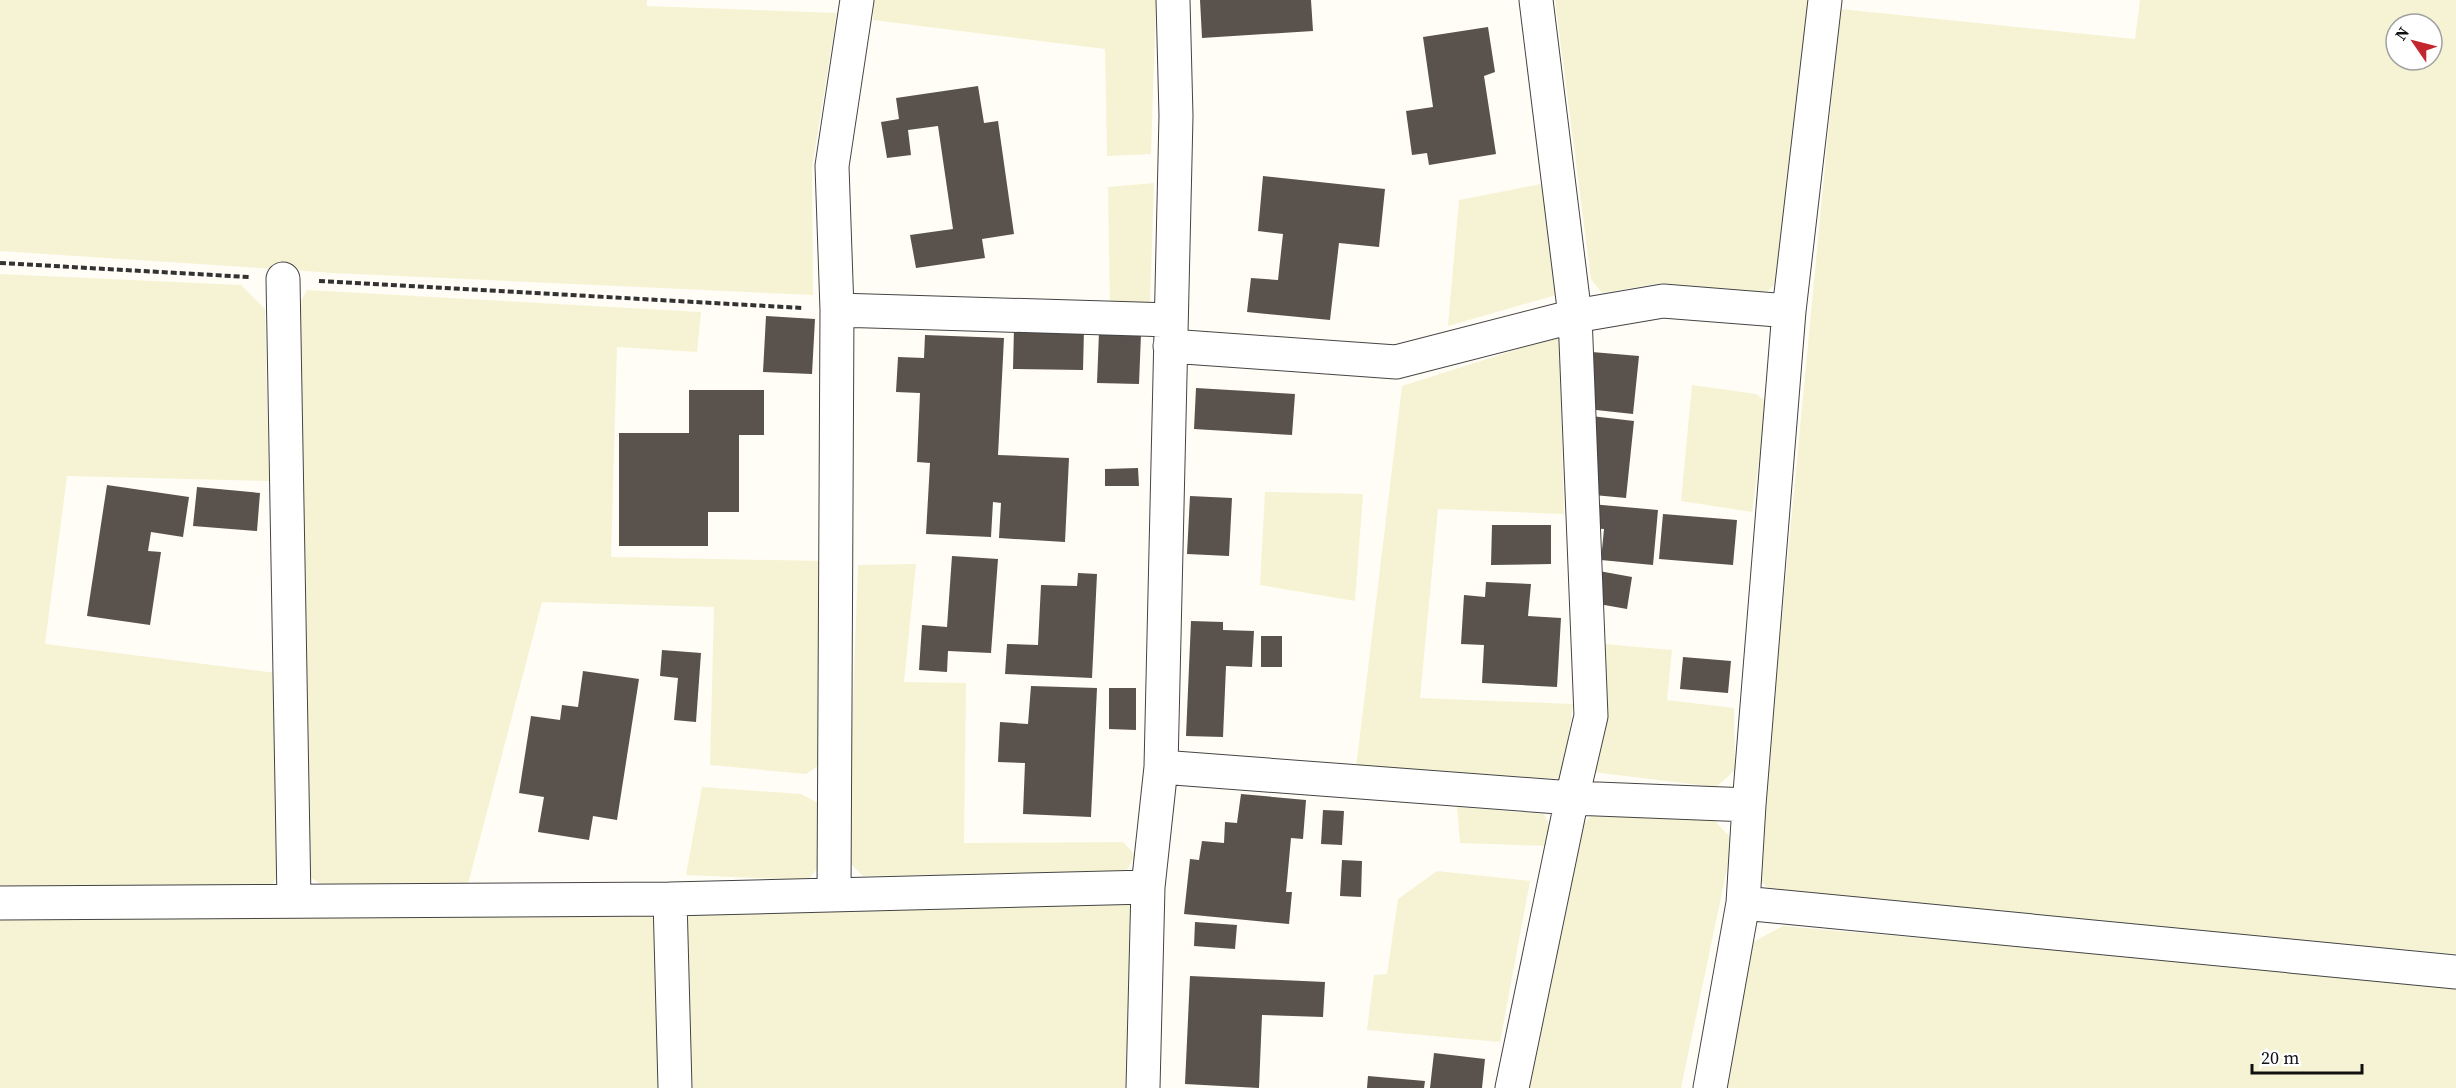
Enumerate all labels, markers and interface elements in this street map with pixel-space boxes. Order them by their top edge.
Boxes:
north arrow [2384,12,2444,72]
text: N [2389,22,2414,44]
scale bar [2252,1037,2362,1075]
text: 20 m [2261,1045,2299,1070]

